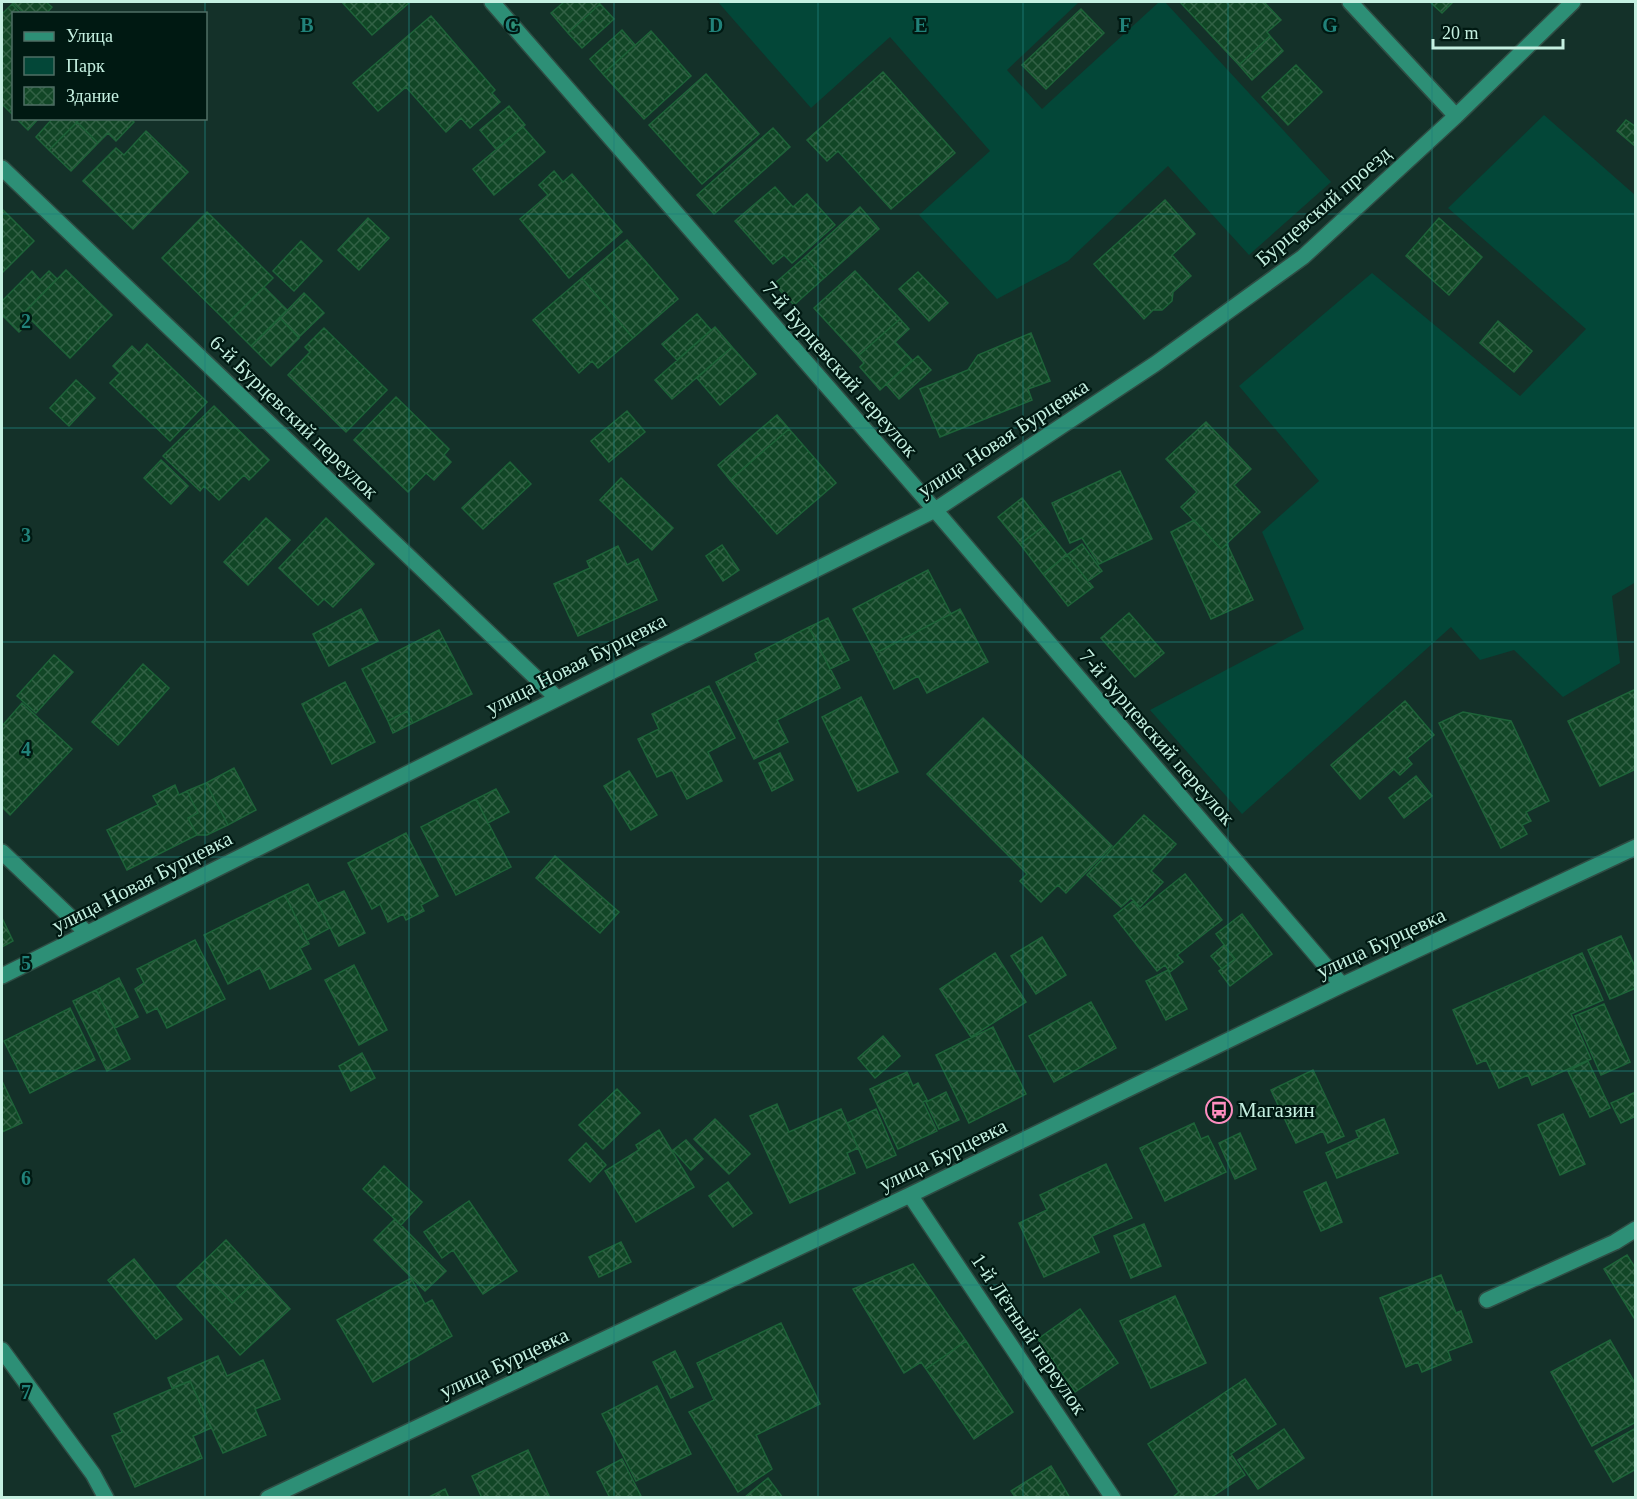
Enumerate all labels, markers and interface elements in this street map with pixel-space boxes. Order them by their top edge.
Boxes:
legend [12,12,207,120]
scale bar [1433,12,1564,50]
text: B [300,14,314,36]
text: C [505,14,519,36]
text: D [709,14,723,36]
text: E [914,14,928,36]
text: F [1119,14,1131,36]
text: G [1322,14,1338,36]
text: 20 m [1442,23,1479,43]
text: Улица [66,26,113,46]
text: Парк [66,56,105,76]
text: Здание [66,86,119,106]
street label: Бурцевский проезд [1251,141,1396,271]
street label: 7-й Бурцевский переулок [757,276,923,462]
text: 2 [21,310,31,332]
street label: 6-й Бурцевский переулок [205,330,384,504]
street label: улица Новая Бурцевка [913,373,1093,502]
text: 3 [21,524,31,546]
street label: улица Новая Бурцевка [482,608,671,720]
street label: 7-й Бурцевский переулок [1074,644,1240,830]
text: 4 [21,738,31,760]
street label: улица Новая Бурцевка [48,826,237,938]
street label: улица Бурцевка [1313,902,1450,983]
text: 5 [21,952,31,974]
bus stop icon: Магазин [1204,1095,1234,1125]
place label: Магазин [1238,1098,1315,1122]
street label: улица Бурцевка [875,1113,1011,1196]
text: 6 [21,1167,31,1189]
street label: 1-й Лётный переулок [966,1249,1092,1420]
street label: улица Бурцевка [436,1322,573,1403]
text: 7 [21,1381,31,1403]

